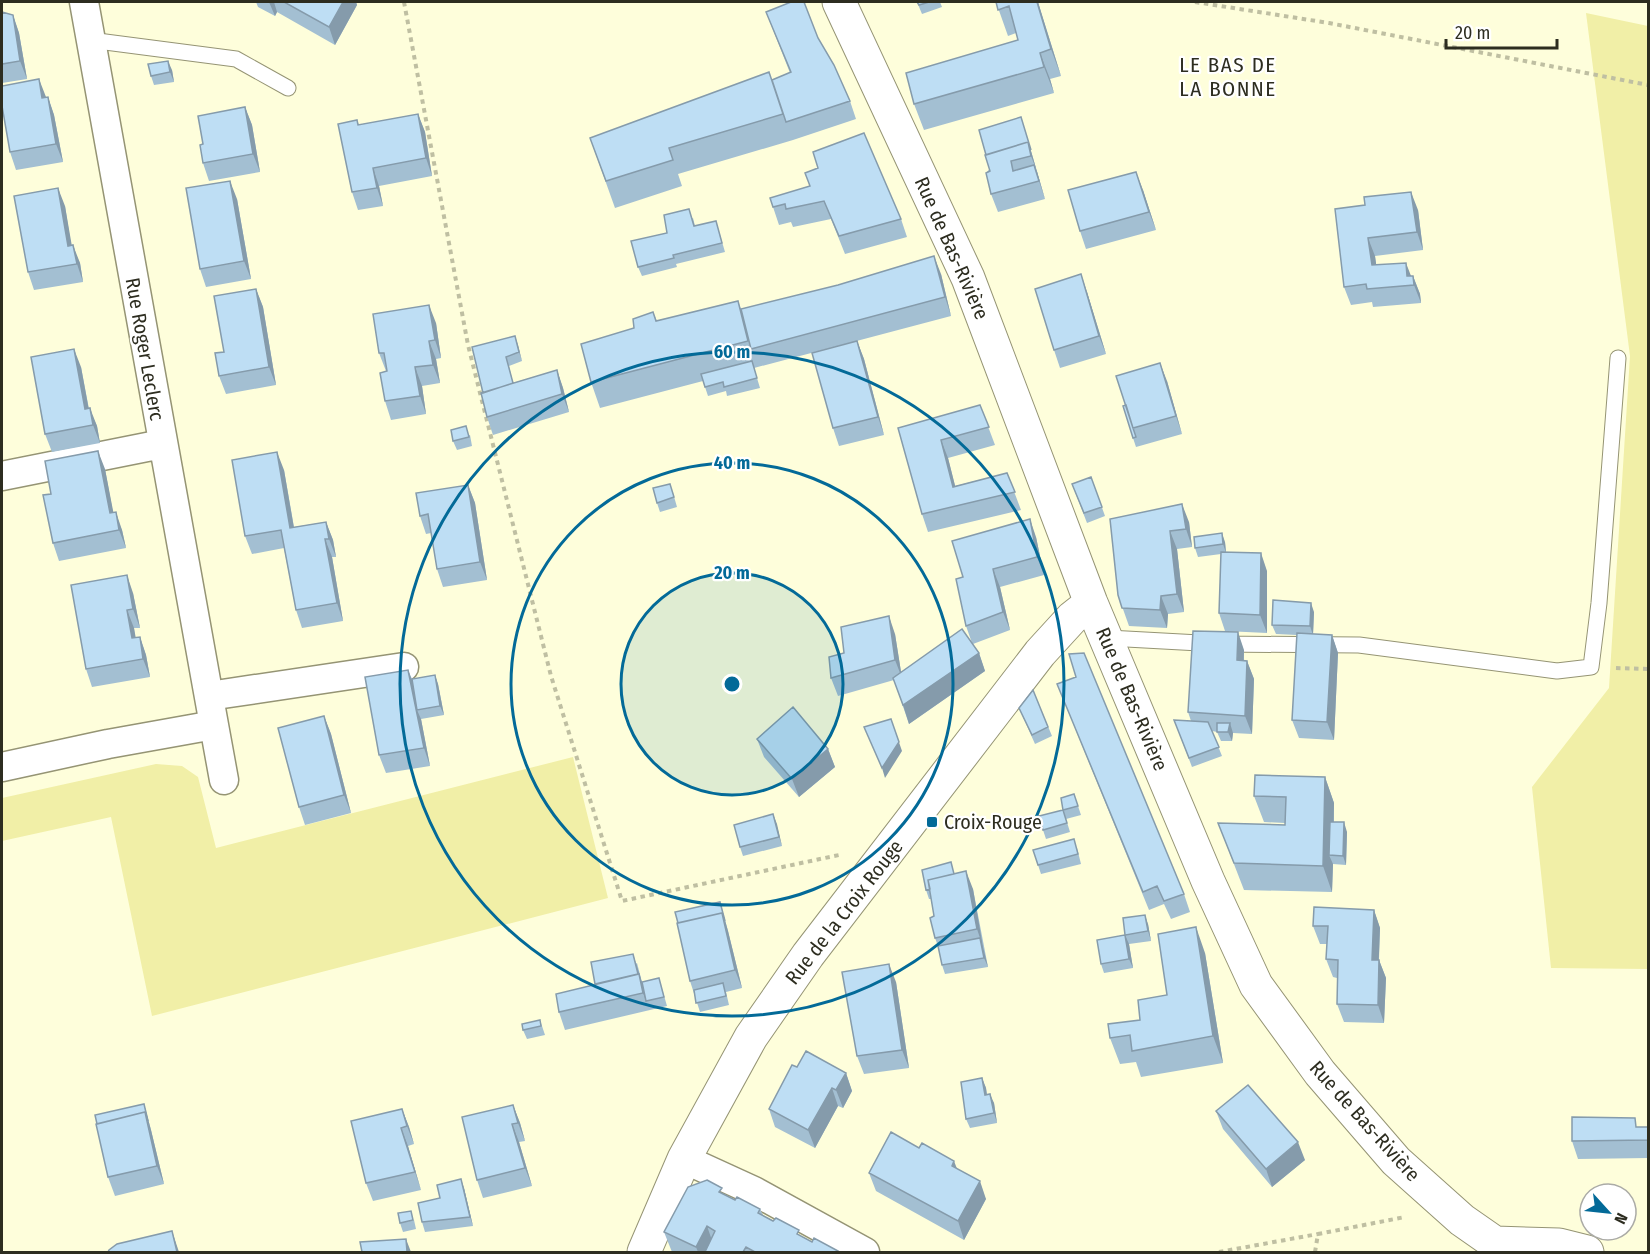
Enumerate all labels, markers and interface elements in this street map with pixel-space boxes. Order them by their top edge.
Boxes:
scale bar [1446,12,1557,50]
text: 20 m [1455,22,1490,44]
district label: LE BAS DE LA BONNE [1179,52,1277,102]
street label: Rue de Bas-Rivière [910,173,994,323]
street label: Rue Roger Leclerc [121,276,169,423]
text: 60 m [714,341,750,363]
text: 40 m [714,452,750,474]
text: 20 m [713,562,750,584]
street label: Rue de Bas-Rivière [1091,624,1173,774]
centre of rings [722,674,742,694]
place label: Croix-Rouge [944,810,1042,834]
marker: Croix-Rouge [925,815,939,829]
street label: Rue de la Croix Rouge [780,835,908,989]
street label: Rue de Bas-Rivière [1305,1056,1425,1186]
north arrow [1578,1182,1638,1242]
text: N [1610,1210,1632,1227]

